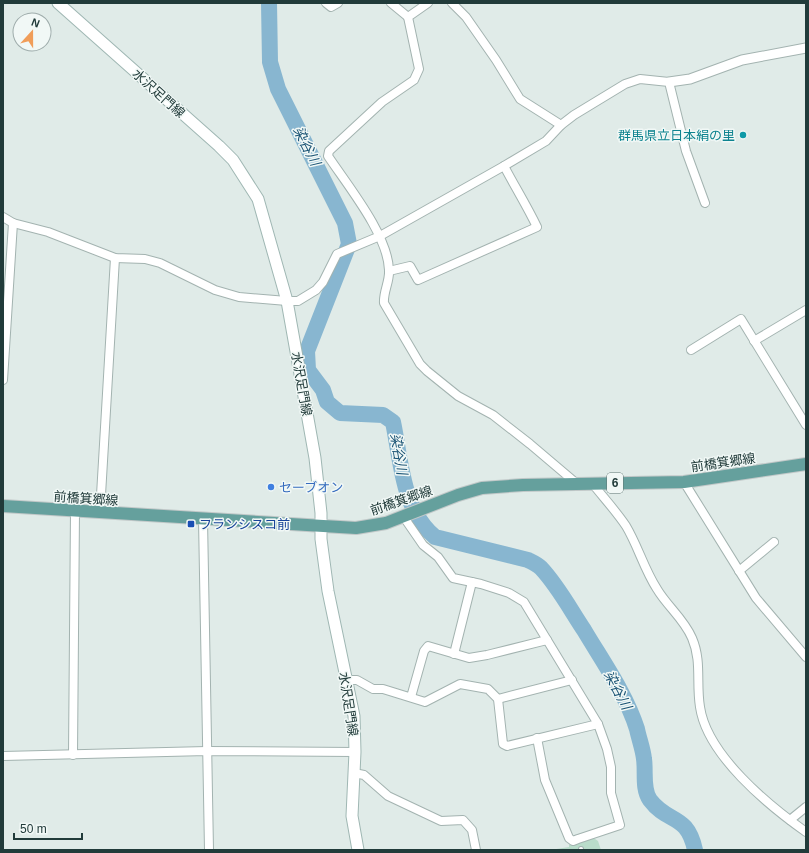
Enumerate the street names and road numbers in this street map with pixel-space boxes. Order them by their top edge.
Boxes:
street label: 水沢足門線 [129,66,188,121]
street label: 水沢足門線 [288,351,315,417]
street label: 前橋箕郷線 [690,451,756,474]
road number: 6 [607,473,623,493]
street label: 前橋箕郷線 [368,483,434,518]
street label: 前橋箕郷線 [53,489,119,508]
street label: 水沢足門線 [336,671,361,737]

